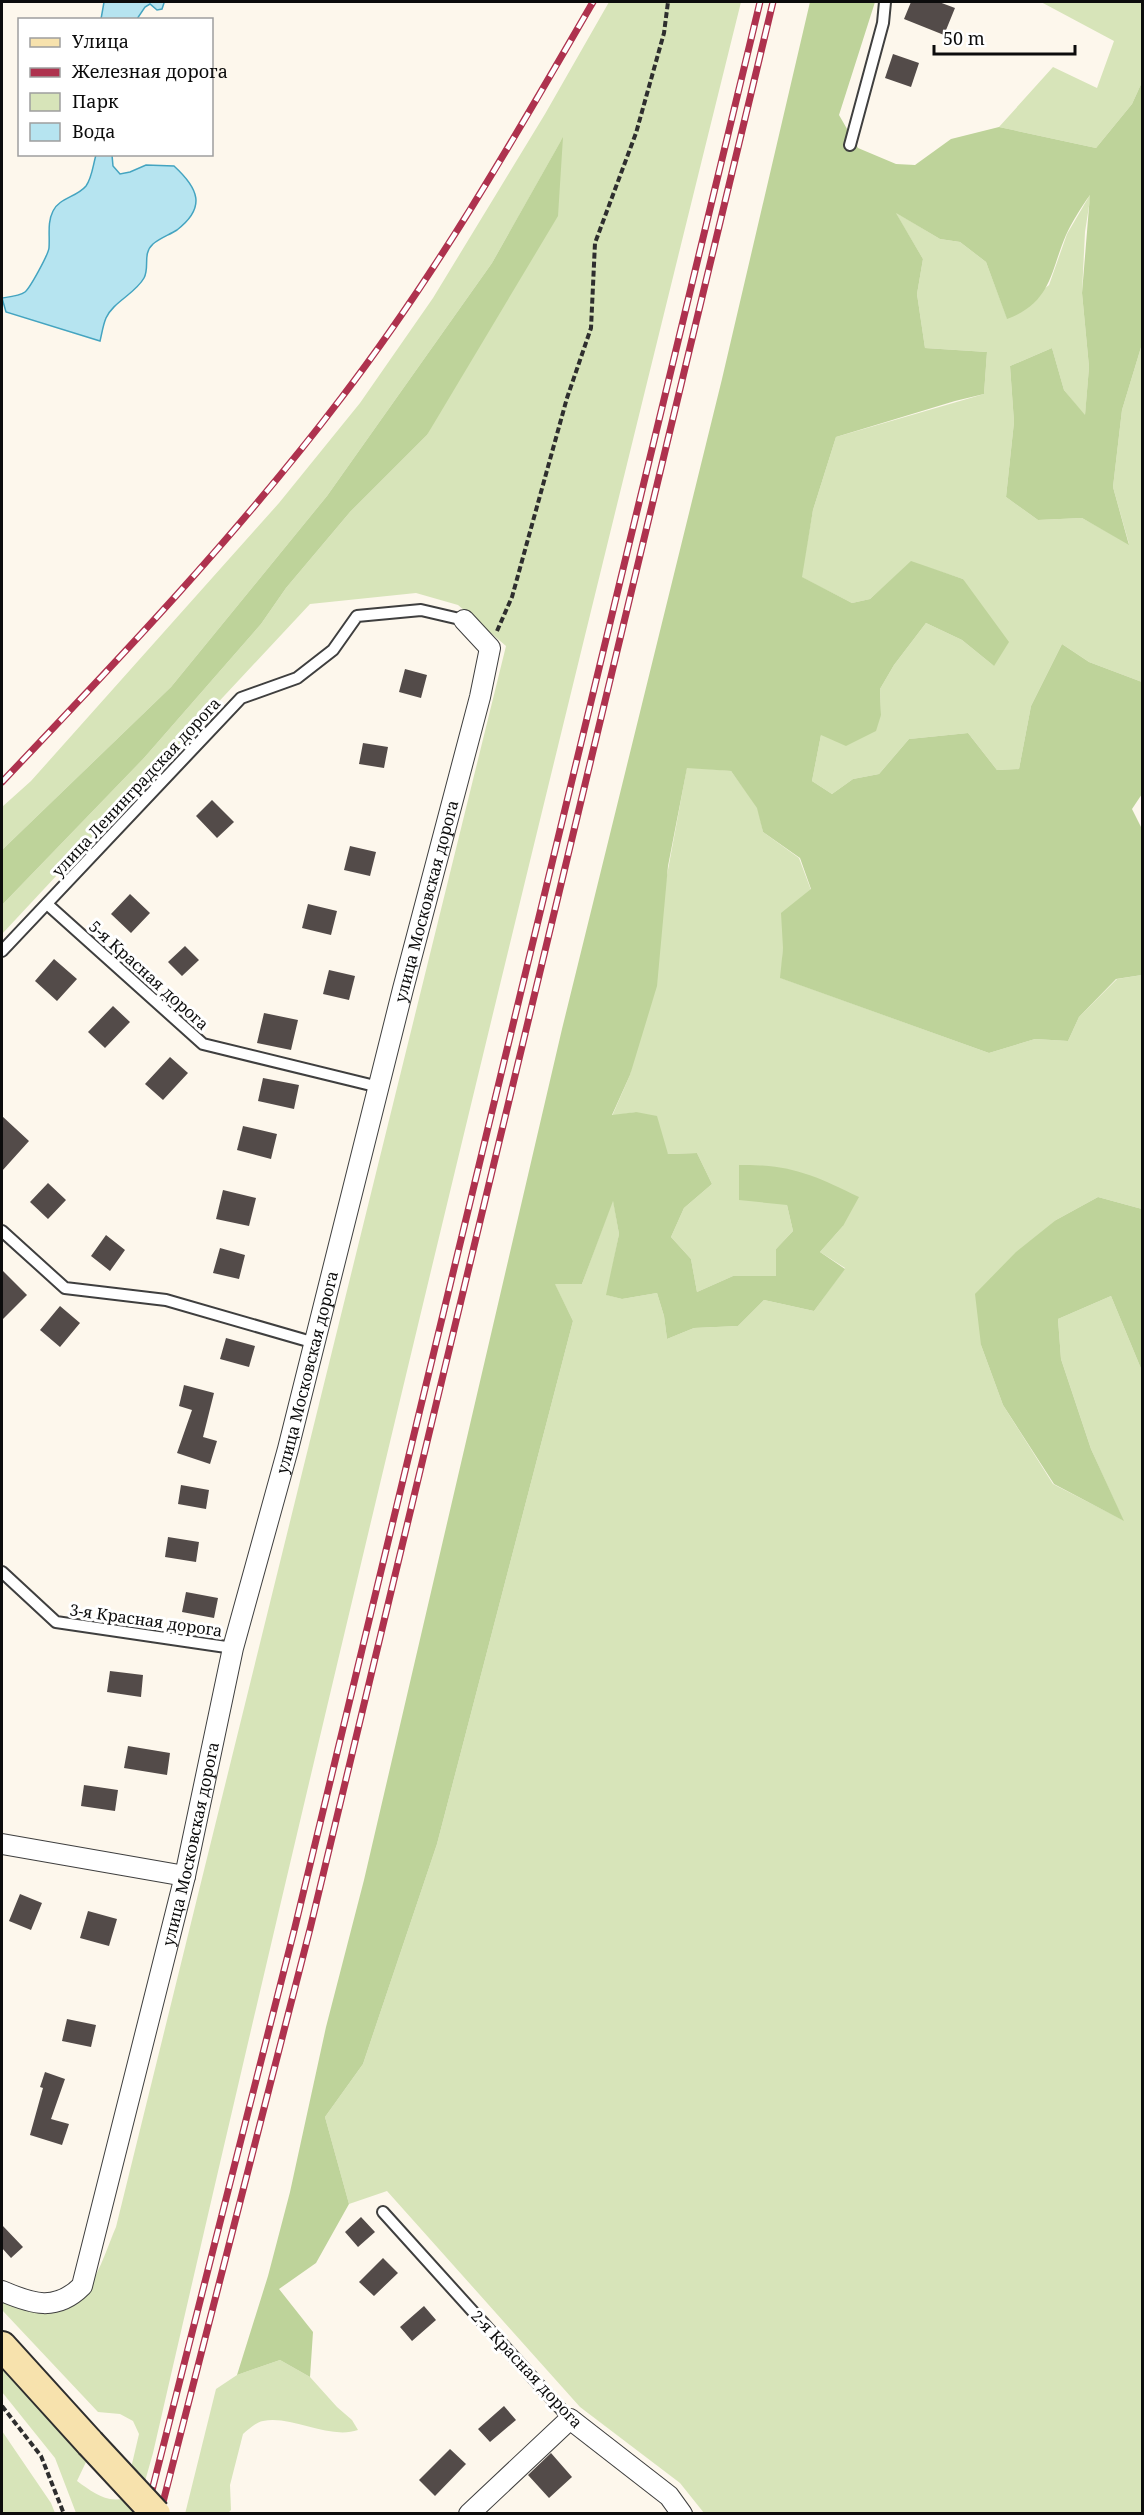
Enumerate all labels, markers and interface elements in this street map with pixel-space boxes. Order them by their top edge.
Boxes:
legend [18,18,213,156]
scale bar [934,18,1075,56]
text: 50 m [943,26,985,50]
text: Улица [72,29,129,53]
text: Железная дорога [71,59,228,83]
text: Парк [72,89,119,113]
text: Вода [72,119,116,143]
street label: улица Ленинградская дорога [47,693,225,881]
street label: улица Московская дорога [389,798,463,1005]
street label: 5-я Красная дорога [84,915,214,1035]
street label: улица Московская дорога [271,1269,343,1476]
street label: 3-я Красная дорога [68,1598,224,1642]
street label: улица Московская дорога [157,1740,224,1948]
street label: 2-я Красная дорога [466,2305,588,2433]

